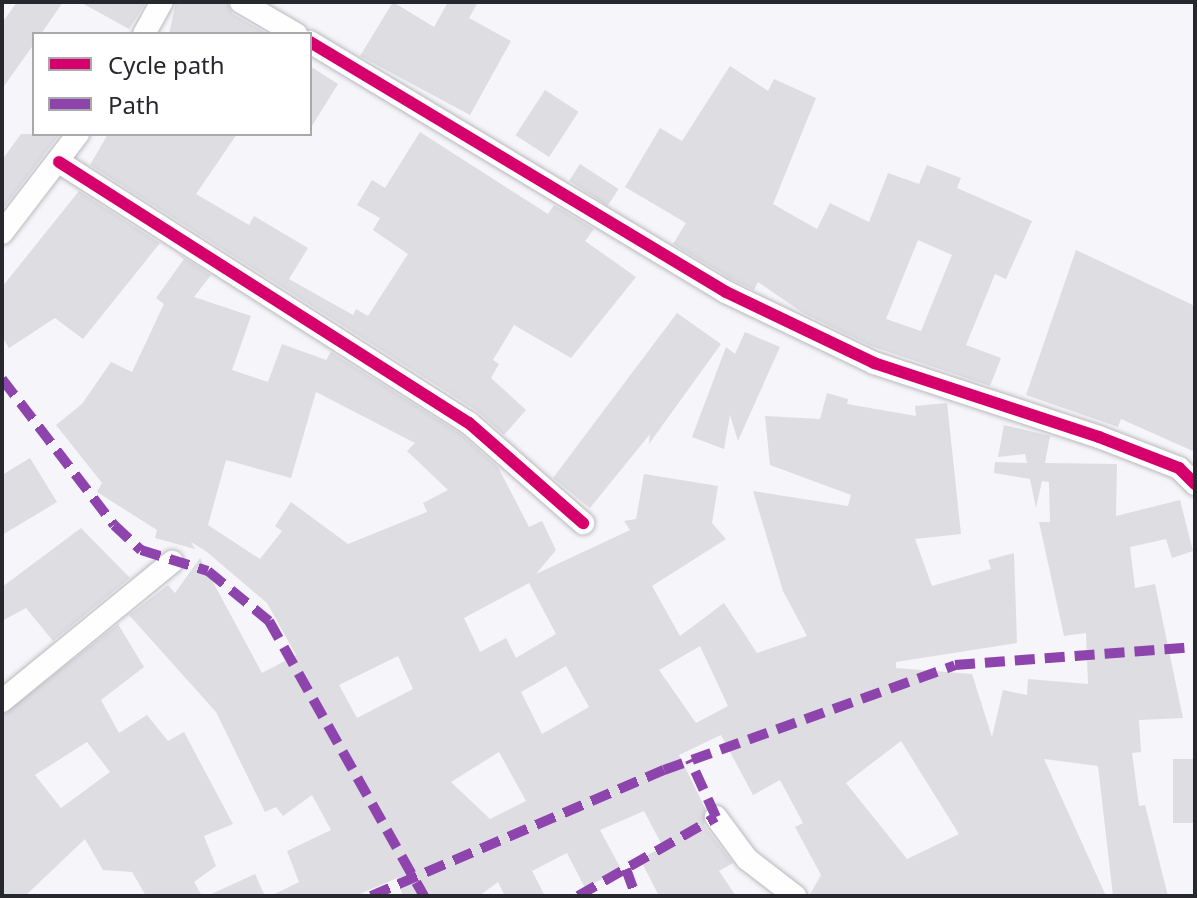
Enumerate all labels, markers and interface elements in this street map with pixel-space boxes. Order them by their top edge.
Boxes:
legend [32,32,312,136]
text: Cycle path [108,48,225,81]
text: Path [108,88,159,121]

